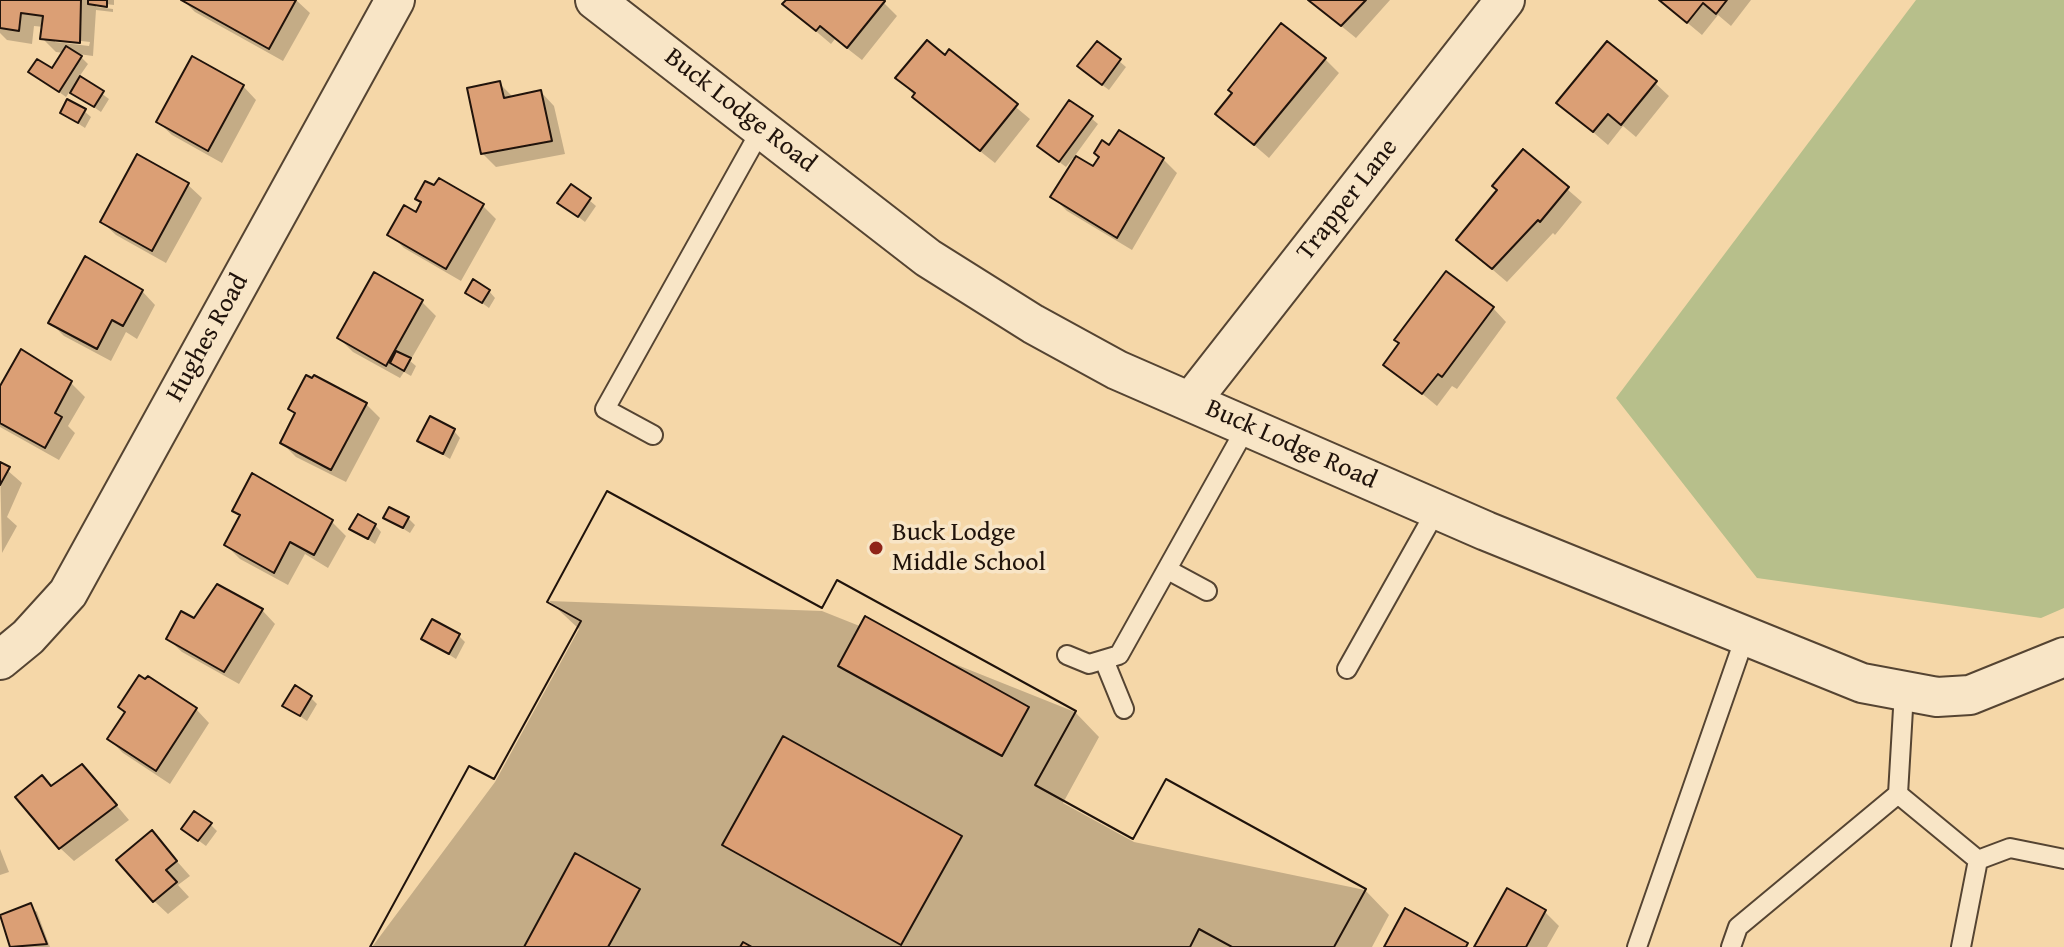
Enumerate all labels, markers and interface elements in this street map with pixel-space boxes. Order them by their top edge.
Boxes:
street label: Buck Lodge Road [658,42,822,180]
street label: Trapper Lane [1291,133,1405,267]
street label: Hughes Road [160,269,256,407]
street label: Buck Lodge Road [1201,393,1381,497]
place label: Buck Lodge Middle School [892,517,1046,578]
marker: Buck Lodge Middle School [867,539,885,557]

